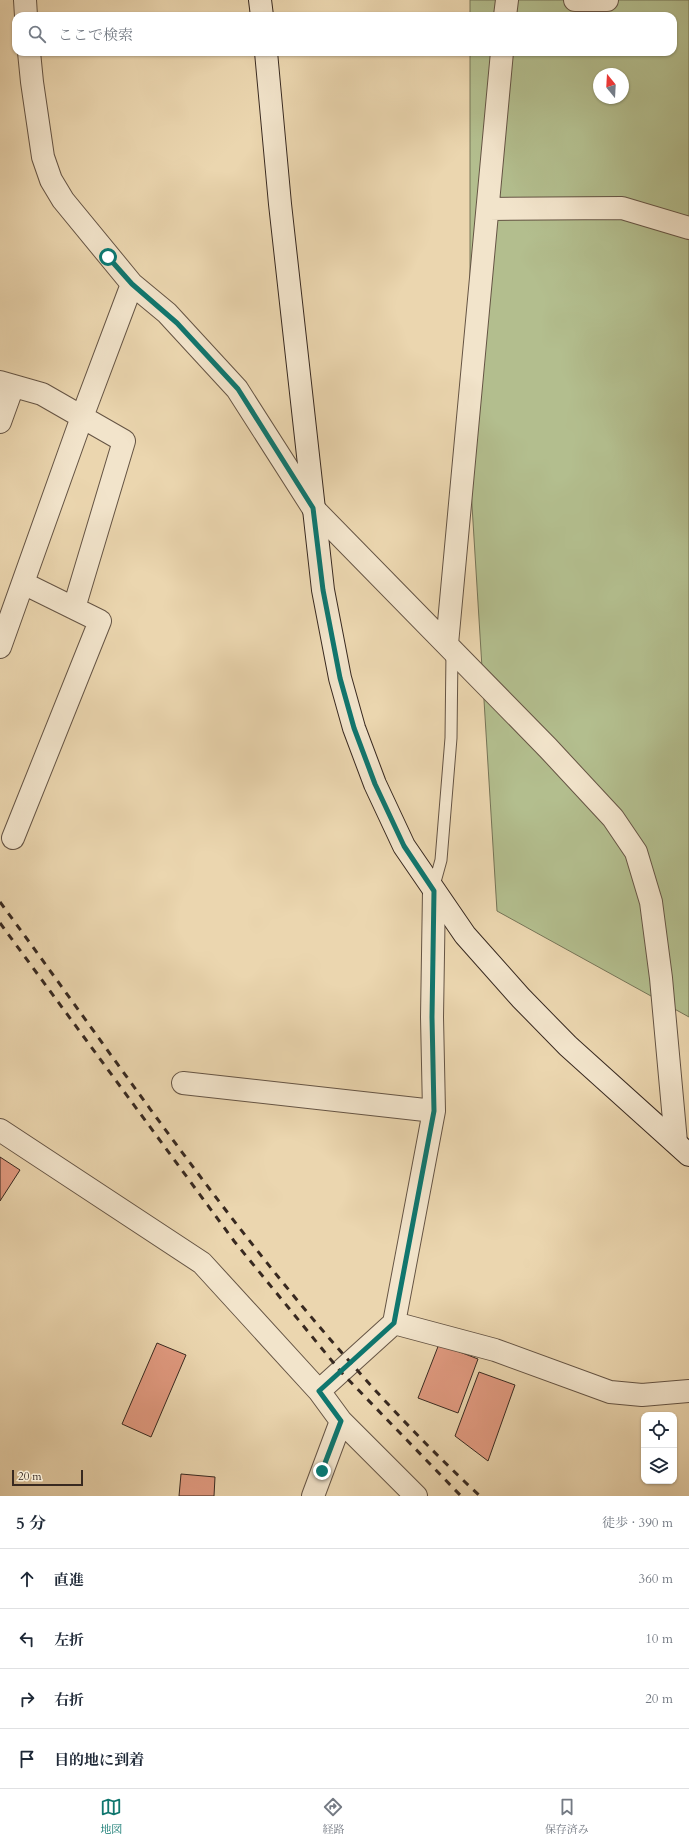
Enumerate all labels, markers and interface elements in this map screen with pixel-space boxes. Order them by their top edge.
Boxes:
search box [12,12,677,56]
icon: search [26,23,48,45]
text: ここで検索 [58,25,133,45]
north arrow [593,68,629,104]
route start [99,248,117,266]
map controls [641,1412,677,1484]
button: locate [641,1412,677,1448]
button: layers [641,1448,677,1484]
route end [313,1462,331,1480]
scale bar [12,1468,83,1487]
text: 20 m [18,1469,42,1484]
text: 5 分 [16,1512,46,1535]
text: 徒歩 · 390 m [602,1514,673,1532]
icon: ahead [16,1568,38,1590]
text: 直進 [54,1570,84,1590]
text: 360 m [639,1570,673,1588]
icon: left [16,1628,38,1650]
text: 左折 [54,1630,84,1650]
text: 10 m [645,1630,673,1648]
icon: right [16,1688,38,1710]
text: 右折 [54,1690,84,1710]
text: 20 m [645,1690,673,1708]
icon: arrive [16,1748,38,1770]
text: 目的地に到着 [54,1750,144,1770]
tab: 地図 [100,1796,122,1837]
tab: 経路 [322,1796,344,1837]
tab: 保存済み [545,1796,589,1837]

